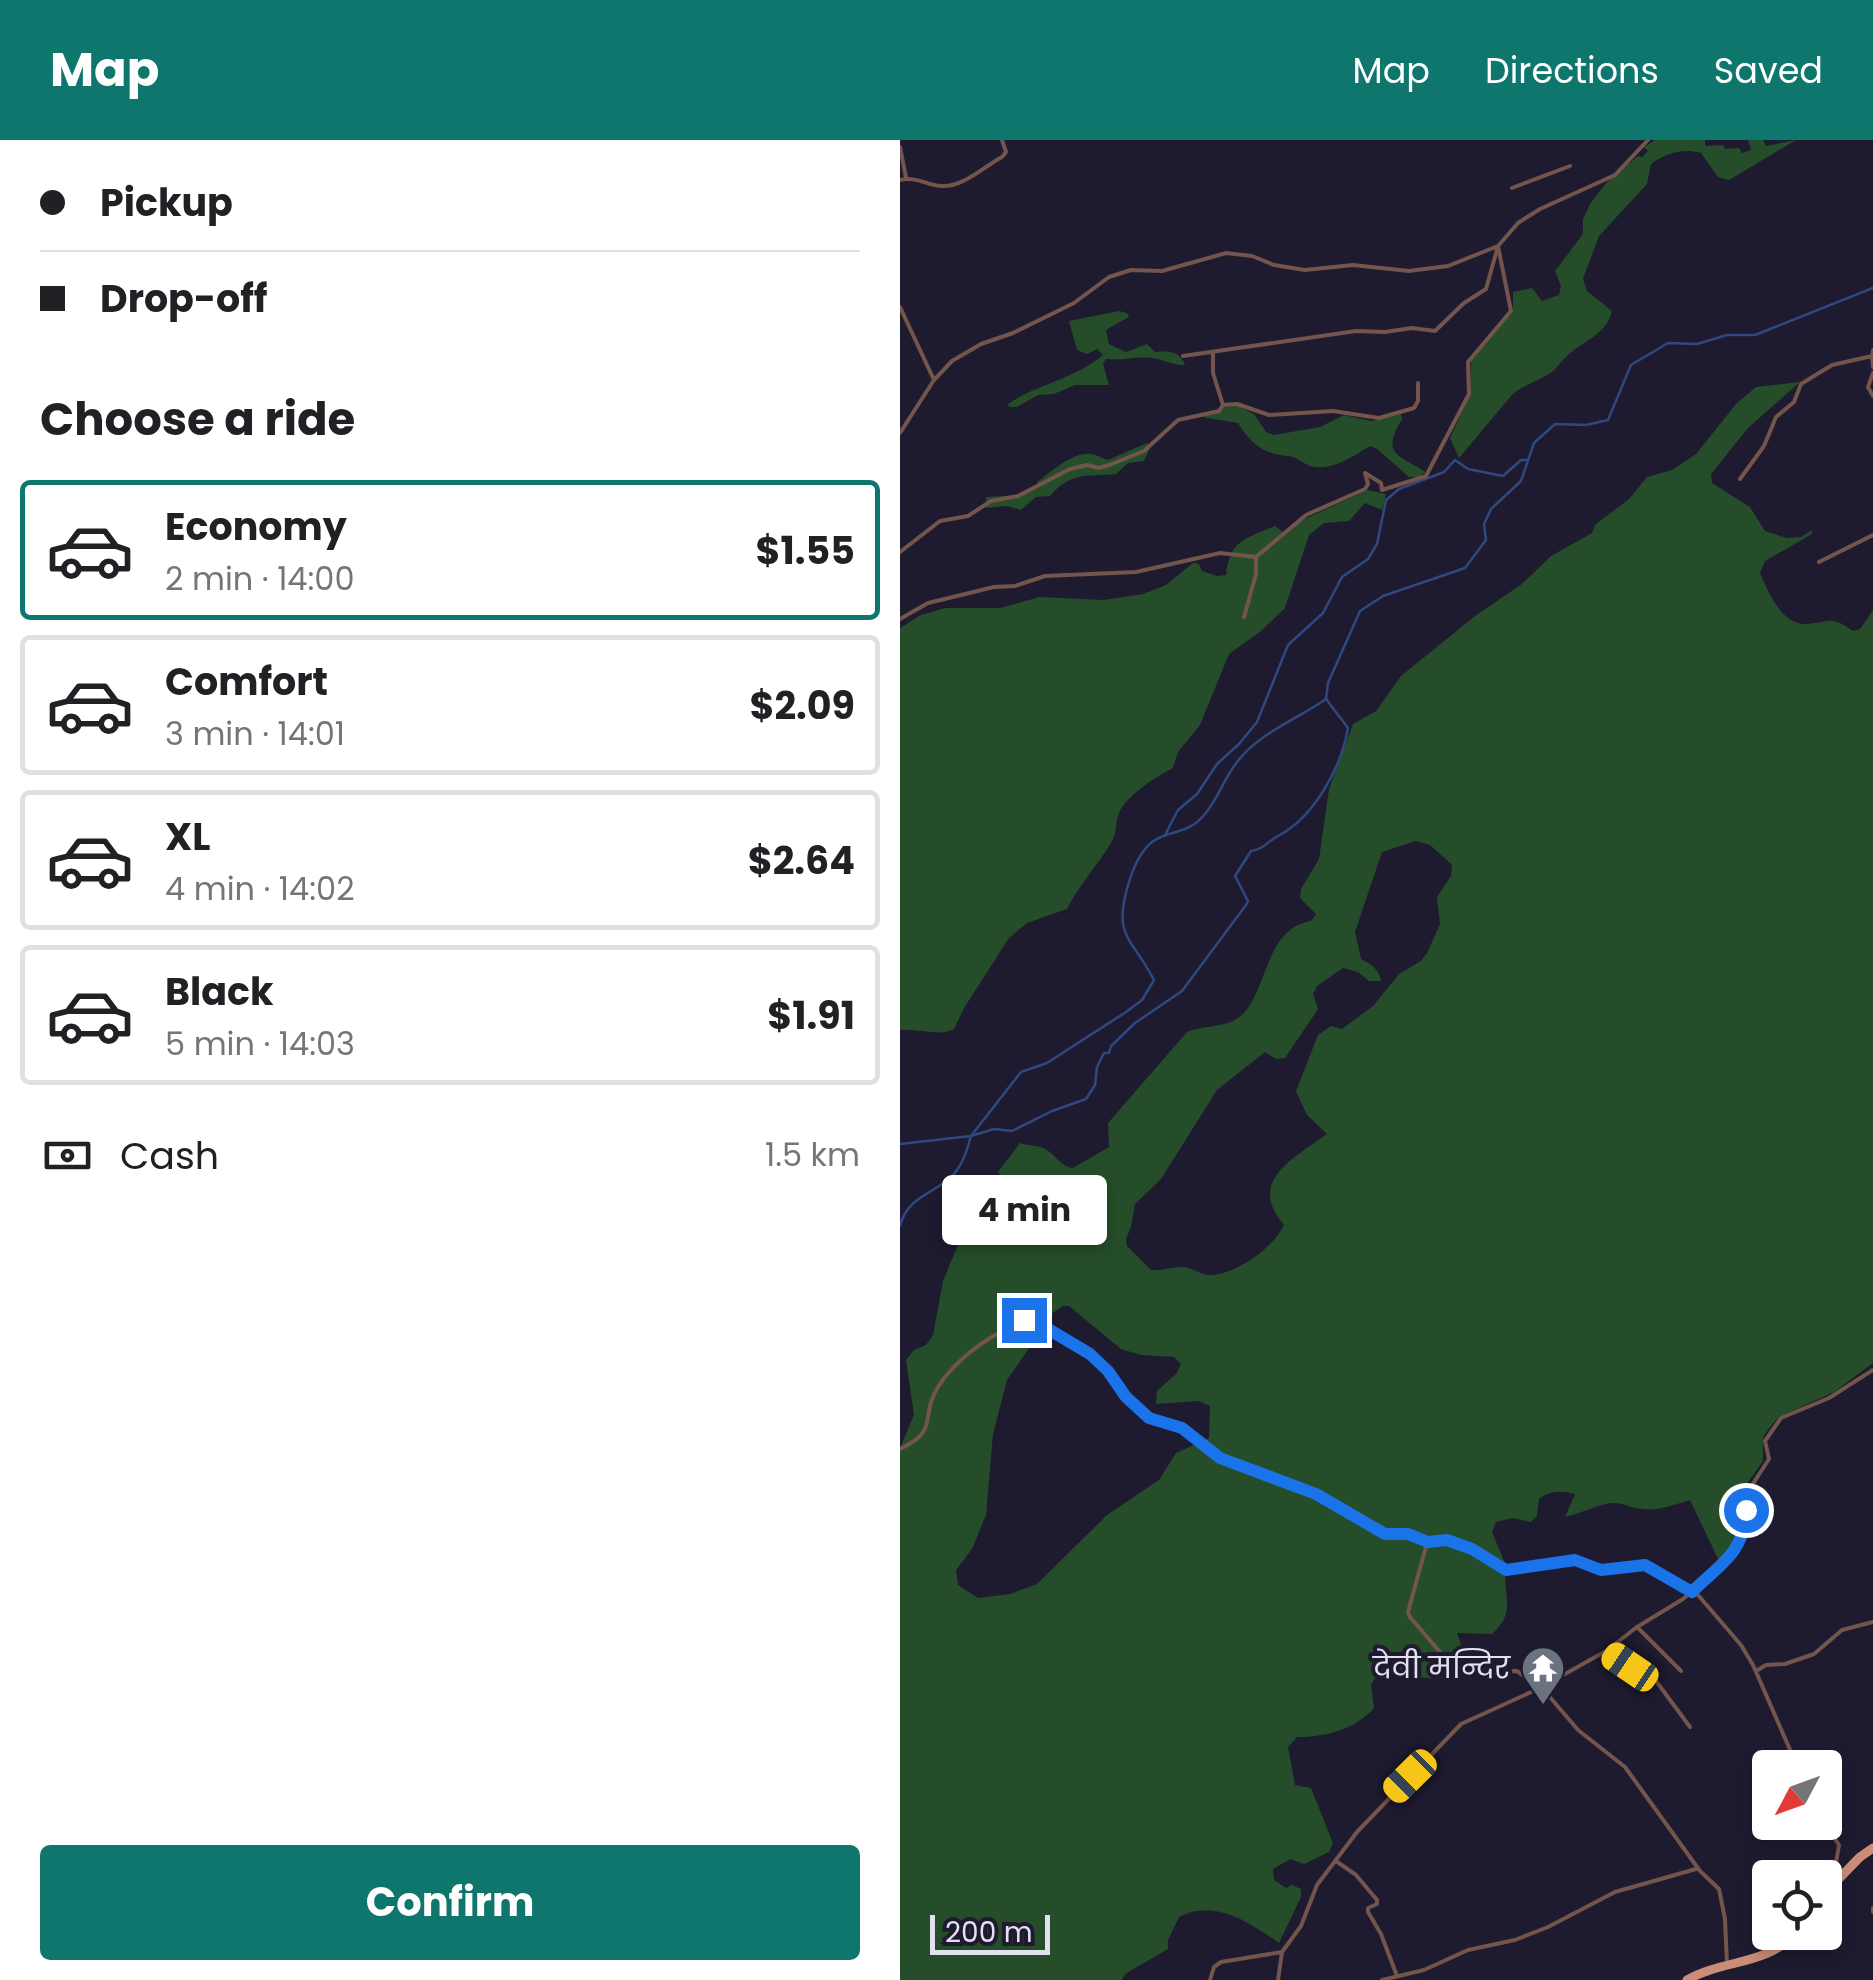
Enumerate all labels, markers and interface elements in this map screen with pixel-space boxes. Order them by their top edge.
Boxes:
text: Map [50,36,159,103]
text: Map [1353,46,1430,95]
text: Directions [1485,46,1659,95]
text: Saved [1714,46,1823,95]
text: Pickup [100,176,233,229]
text: Drop-off [100,272,268,325]
text: Choose a ride [40,388,355,451]
text: Economy [165,500,347,553]
icon: car [45,505,135,595]
text: $1.55 [756,524,855,577]
text: 2 min · 14:00 [165,556,355,601]
text: Comfort [165,655,328,708]
icon: car [45,660,135,750]
text: $2.09 [749,679,855,732]
text: 3 min · 14:01 [165,711,345,756]
text: XL [165,810,210,863]
icon: car [45,815,135,905]
text: $2.64 [748,834,855,887]
text: 4 min · 14:02 [165,866,355,911]
text: Black [165,965,274,1018]
icon: car [45,970,135,1060]
text: $1.91 [767,989,855,1042]
text: 5 min · 14:03 [165,1021,355,1066]
icon: cash [40,1128,95,1183]
text: Cash [120,1129,219,1182]
text: 1.5 km [765,1132,860,1177]
callout: 4 min [942,1175,1106,1245]
text: 4 min [978,1187,1071,1232]
route end [1002,1298,1047,1343]
route start [1724,1488,1769,1533]
car [1597,1638,1663,1696]
temple icon: देवी मन्दिर [1520,1645,1566,1706]
place label: देवी मन्दिर [1372,1646,1511,1689]
car [1378,1744,1442,1808]
north arrow [1752,1750,1842,1840]
map controls [1752,1750,1842,1950]
button: Confirm [40,1845,860,1960]
button: locate [1752,1860,1842,1950]
scale bar [930,1910,1050,1954]
text: 200 m [945,1913,1033,1952]

